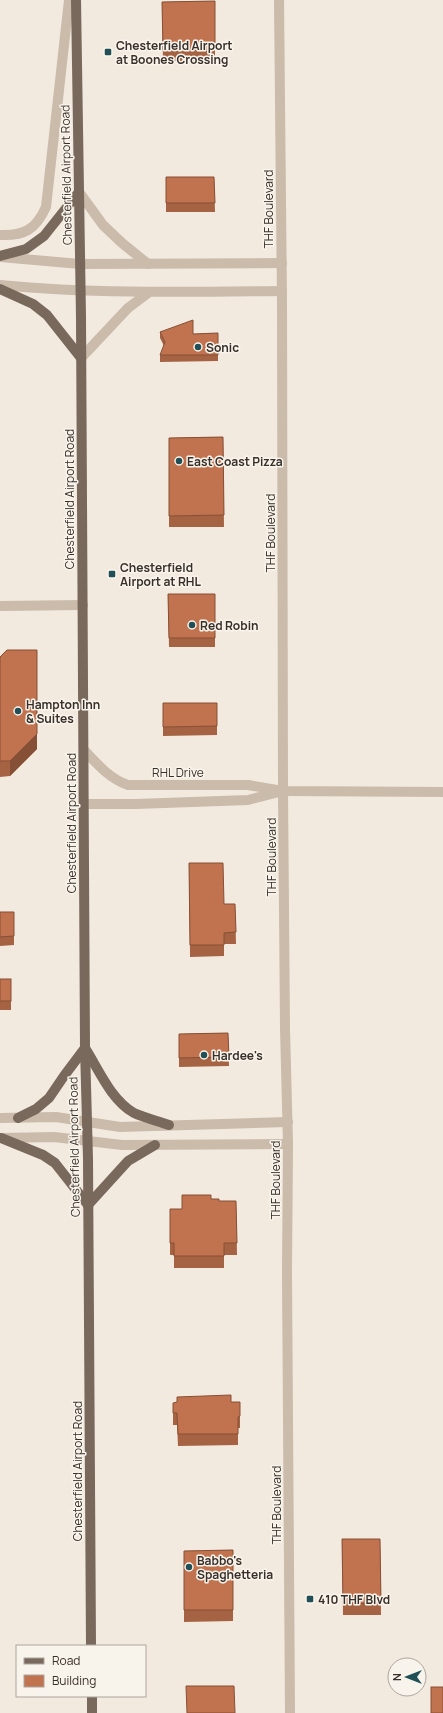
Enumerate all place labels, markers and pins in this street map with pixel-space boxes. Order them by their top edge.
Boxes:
place label: Chesterfield Airport at Boones Crossing [116,37,232,68]
marker: Chesterfield Airport at Boones Crossing [103,47,113,57]
place label: Sonic [206,339,239,356]
marker: Sonic [193,342,203,352]
place label: East Coast Pizza [187,453,283,470]
marker: East Coast Pizza [174,456,184,466]
place label: Chesterfield Airport at RHL [120,559,201,590]
marker: Chesterfield Airport at RHL [107,569,117,579]
place label: Red Robin [200,617,259,634]
marker: Red Robin [187,620,197,630]
place label: Hampton Inn & Suites [26,696,100,727]
marker: Hampton Inn & Suites [13,706,23,716]
place label: Hardee's [212,1047,263,1064]
marker: Hardee's [199,1050,209,1060]
place label: Babbo's Spaghetteria [197,1552,273,1583]
marker: Babbo's Spaghetteria [184,1562,194,1572]
place label: 410 THF Blvd [318,1591,390,1608]
marker: 410 THF Blvd [305,1594,315,1604]

